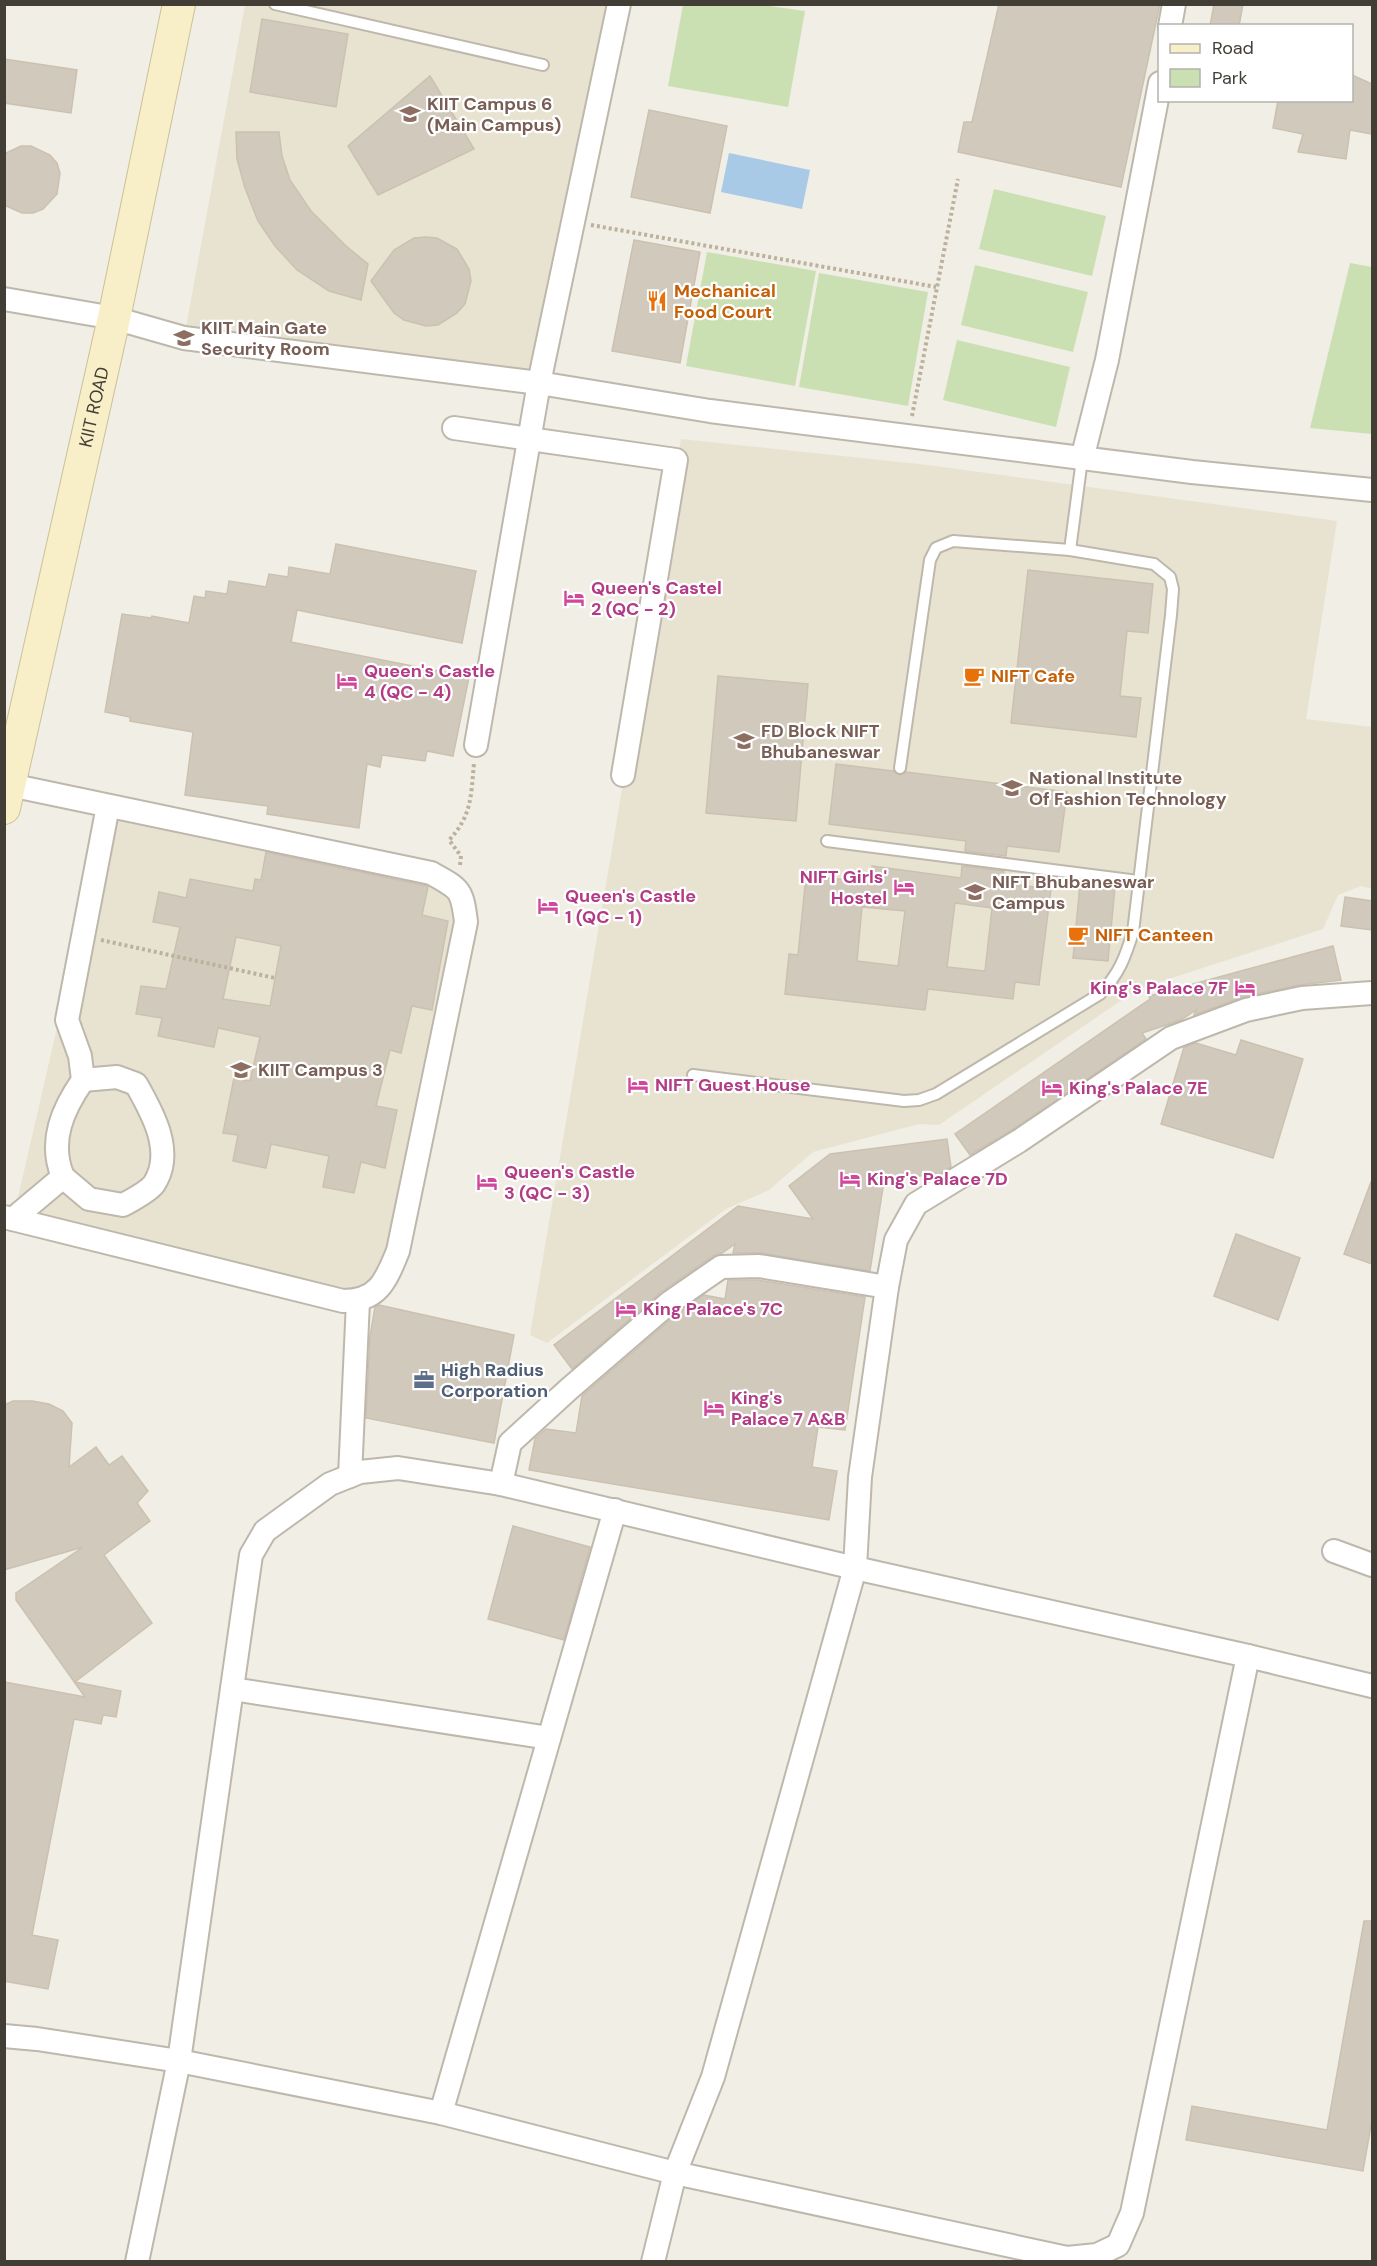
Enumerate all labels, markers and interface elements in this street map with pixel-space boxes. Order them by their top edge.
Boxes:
legend [1158,24,1353,102]
text: Road [1212,36,1254,60]
text: Park [1212,66,1248,90]
place label: KIIT Campus 6 (Main Campus) [427,92,561,137]
school or university icon: KIIT Campus 6 (Main Campus) [398,102,422,126]
place label: Mechanical Food Court [674,279,776,324]
restaurant icon: Mechanical Food Court [645,289,669,313]
place label: KIIT Main Gate Security Room [201,316,330,361]
school or university icon: KIIT Main Gate Security Room [172,326,196,350]
street label: KIIT ROAD [73,364,115,450]
place label: Queen's Castel 2 (QC - 2) [591,576,722,621]
hotel icon: Queen's Castel 2 (QC - 2) [562,586,586,610]
place label: Queen's Castle 4 (QC - 4) [364,659,495,704]
cafe icon: NIFT Cafe [962,664,986,688]
place label: NIFT Cafe [991,664,1075,688]
hotel icon: Queen's Castle 4 (QC - 4) [335,669,359,693]
place label: FD Block NIFT Bhubaneswar [761,719,880,764]
school or university icon: FD Block NIFT Bhubaneswar [732,729,756,753]
place label: National Institute Of Fashion Technology [1029,766,1227,811]
school or university icon: National Institute Of Fashion Technology [1000,776,1024,800]
place label: NIFT Girls' Hostel [800,865,887,910]
place label: NIFT Bhubaneswar Campus [992,870,1154,915]
hotel icon: NIFT Girls' Hostel [892,875,916,899]
school or university icon: NIFT Bhubaneswar Campus [963,880,987,904]
place label: Queen's Castle 1 (QC - 1) [565,884,696,929]
hotel icon: Queen's Castle 1 (QC - 1) [536,894,560,918]
cafe icon: NIFT Canteen [1066,923,1090,947]
place label: NIFT Canteen [1095,923,1213,947]
place label: King's Palace 7F [1090,976,1228,1000]
hotel icon: King's Palace 7F [1233,976,1257,1000]
school or university icon: KIIT Campus 3 [229,1058,253,1082]
place label: KIIT Campus 3 [258,1058,383,1082]
hotel icon: NIFT Guest House [626,1073,650,1097]
place label: NIFT Guest House [655,1073,811,1097]
hotel icon: King's Palace 7E [1040,1076,1064,1100]
place label: King's Palace 7E [1069,1076,1207,1100]
place label: Queen's Castle 3 (QC - 3) [504,1160,635,1205]
hotel icon: King's Palace 7D [838,1167,862,1191]
place label: King's Palace 7D [867,1167,1008,1191]
hotel icon: Queen's Castle 3 (QC - 3) [475,1170,499,1194]
hotel icon: King Palace's 7C [614,1297,638,1321]
place label: King Palace's 7C [643,1297,783,1321]
place label: High Radius Corporation [441,1358,548,1403]
office icon: High Radius Corporation [412,1368,436,1392]
place label: King's Palace 7 A&B [731,1386,846,1431]
hotel icon: King's Palace 7 A&B [702,1396,726,1420]

